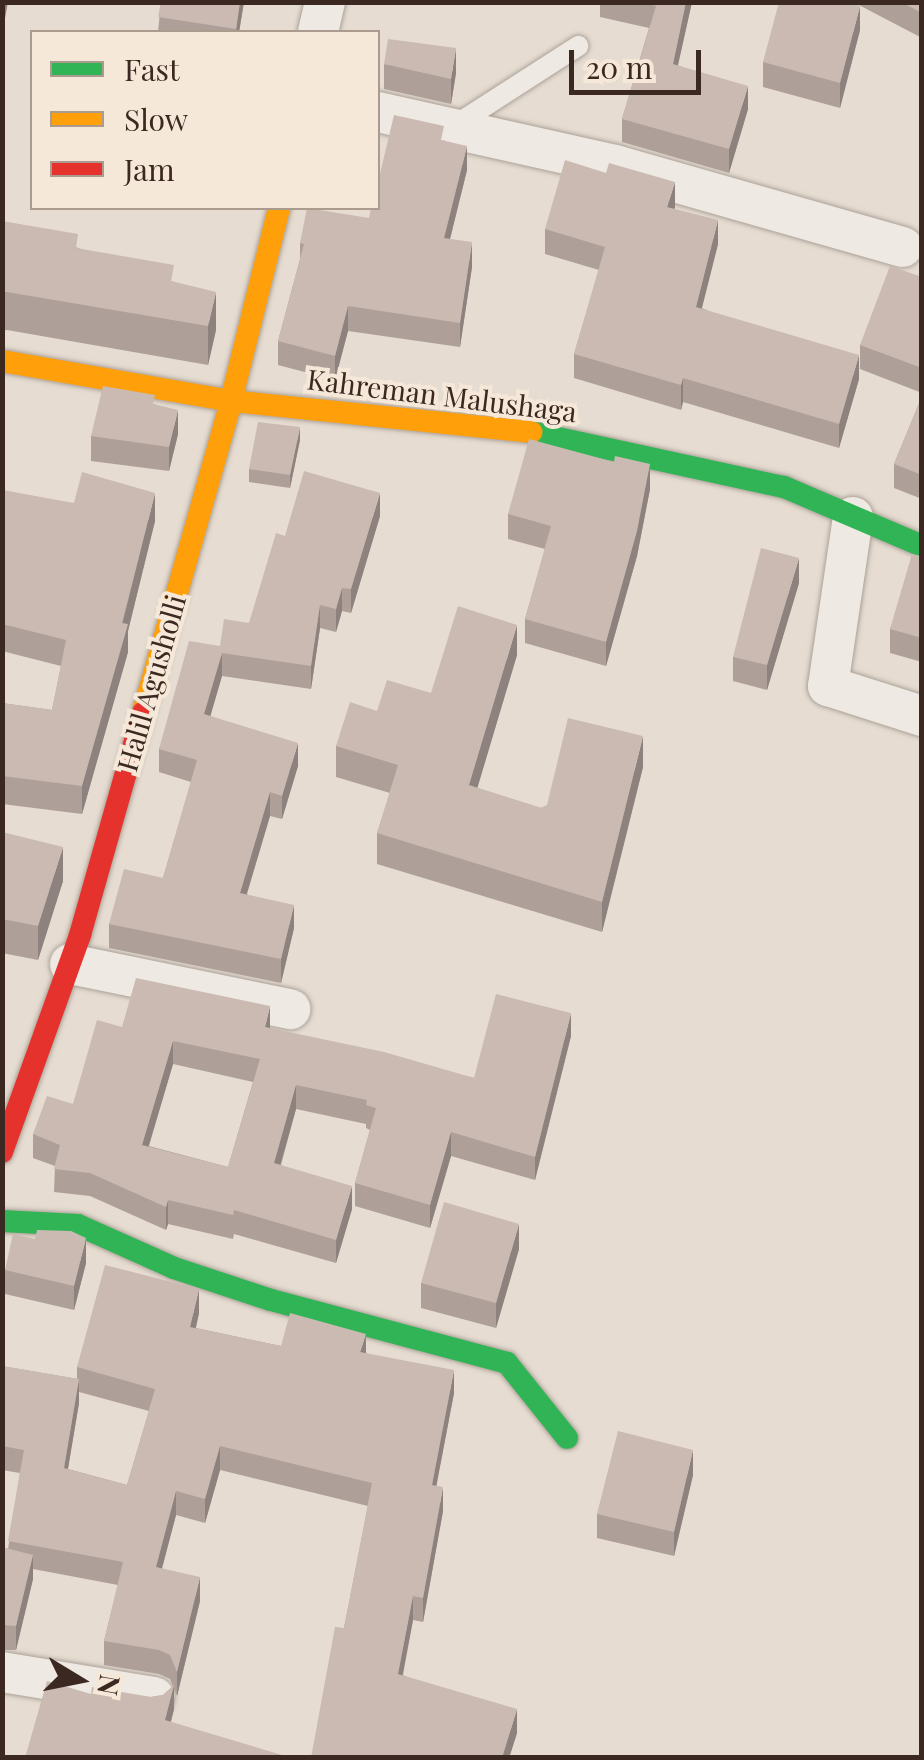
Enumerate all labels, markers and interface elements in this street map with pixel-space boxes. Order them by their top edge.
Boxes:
legend [30,30,380,210]
scale bar [574,30,706,92]
text: 20 m [586,47,652,87]
text: Fast [124,49,180,89]
text: Slow [124,99,188,139]
text: Jam [124,149,175,189]
street label: Kahreman Malushaga [305,362,579,428]
street label: Halil Agusholli [110,590,192,776]
north arrow [30,1630,130,1730]
text: N [90,1672,130,1698]

